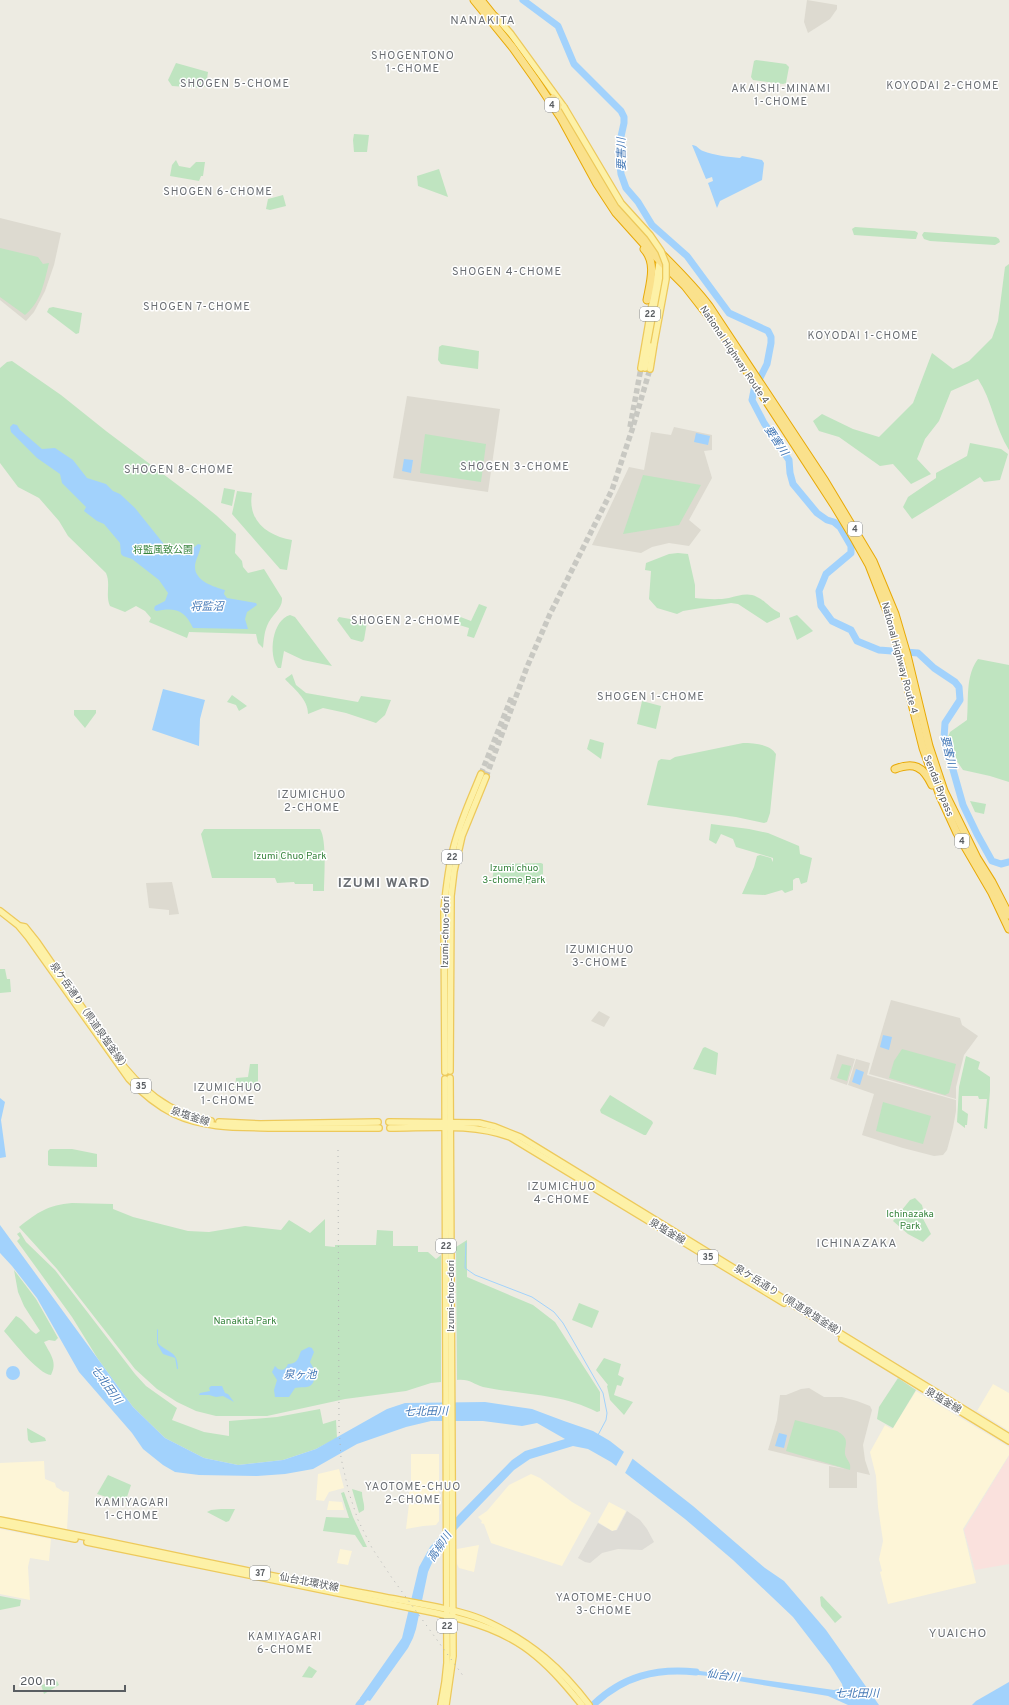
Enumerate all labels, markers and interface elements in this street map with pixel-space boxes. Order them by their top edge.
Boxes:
district label: NANAKITA [450,13,516,29]
district label: SHOGENTONO 1-CHOME [371,49,455,76]
district label: SHOGEN 5-CHOME [180,77,290,91]
district label: KOYODAI 2-CHOME [886,79,1000,93]
district label: AKAISHI-MINAMI 1-CHOME [731,82,831,109]
road number: 4 [545,98,559,112]
water label: 要害川 [615,136,629,171]
district label: SHOGEN 6-CHOME [163,185,273,199]
district label: SHOGEN 4-CHOME [452,265,562,279]
district label: SHOGEN 7-CHOME [143,300,251,314]
street label: National Highway Route 4 [696,304,772,406]
road number: 22 [640,307,660,321]
district label: KOYODAI 1-CHOME [807,329,919,343]
water label: 要害川 [761,423,792,459]
district label: SHOGEN 3-CHOME [460,460,570,474]
district label: SHOGEN 8-CHOME [124,463,234,477]
road number: 4 [848,522,862,536]
park label: 将監風致公園 [133,544,193,557]
water label: 将監沼 [191,600,225,614]
street label: National Highway Route 4 [878,601,920,715]
district label: SHOGEN 2-CHOME [351,614,461,628]
district label: SHOGEN 1-CHOME [597,690,705,704]
water label: 要害川 [937,734,959,771]
street label: Sendai Bypass [920,753,956,819]
district label: IZUMICHUO 2-CHOME [278,788,346,815]
road number: 4 [955,834,969,848]
park label: Izumi Chuo Park [253,850,327,863]
road number: 22 [442,850,462,864]
park label: Izumi chuo 3-chome Park [482,862,546,887]
district label: IZUMI WARD [338,875,430,892]
street label: Izumi-chuo-dori [439,896,453,968]
district label: IZUMICHUO 3-CHOME [566,943,634,970]
street label: 泉ケ岳通り（県道泉塩釜線） [46,960,132,1074]
road number: 35 [131,1079,151,1093]
district label: IZUMICHUO 1-CHOME [194,1081,262,1108]
street label: 泉塩釜線 [169,1105,211,1129]
district label: IZUMICHUO 4-CHOME [528,1180,596,1207]
park label: Ichinazaka Park [886,1208,934,1233]
street label: 泉塩釜線 [647,1216,687,1248]
district label: ICHINAZAKA [817,1236,897,1252]
road number: 22 [436,1239,456,1253]
road number: 35 [698,1250,718,1264]
street label: Izumi-chuo-dori [445,1260,458,1332]
street label: 泉ケ岳通り（県道泉塩釜線） [731,1262,849,1342]
park label: Nanakita Park [214,1315,276,1328]
water label: 七北田川 [87,1363,125,1408]
water label: 泉ヶ池 [284,1368,317,1382]
street label: 泉塩釜線 [923,1385,963,1417]
water label: 七北田川 [404,1405,449,1419]
district label: YAOTOME-CHUO 2-CHOME [365,1480,461,1507]
district label: KAMIYAGARI 1-CHOME [95,1496,169,1523]
water label: 高柳川 [425,1529,456,1565]
road number: 37 [250,1566,270,1580]
street label: 仙台北環状線 [278,1571,340,1595]
district label: YAOTOME-CHUO 3-CHOME [556,1591,652,1618]
road number: 22 [437,1619,457,1633]
district label: YUAICHO [929,1626,987,1642]
district label: KAMIYAGARI 6-CHOME [248,1630,322,1657]
scale bar [14,1667,125,1693]
water label: 仙台川 [706,1667,741,1685]
text: 200 m [20,1674,56,1690]
water label: 七北田川 [835,1687,880,1701]

